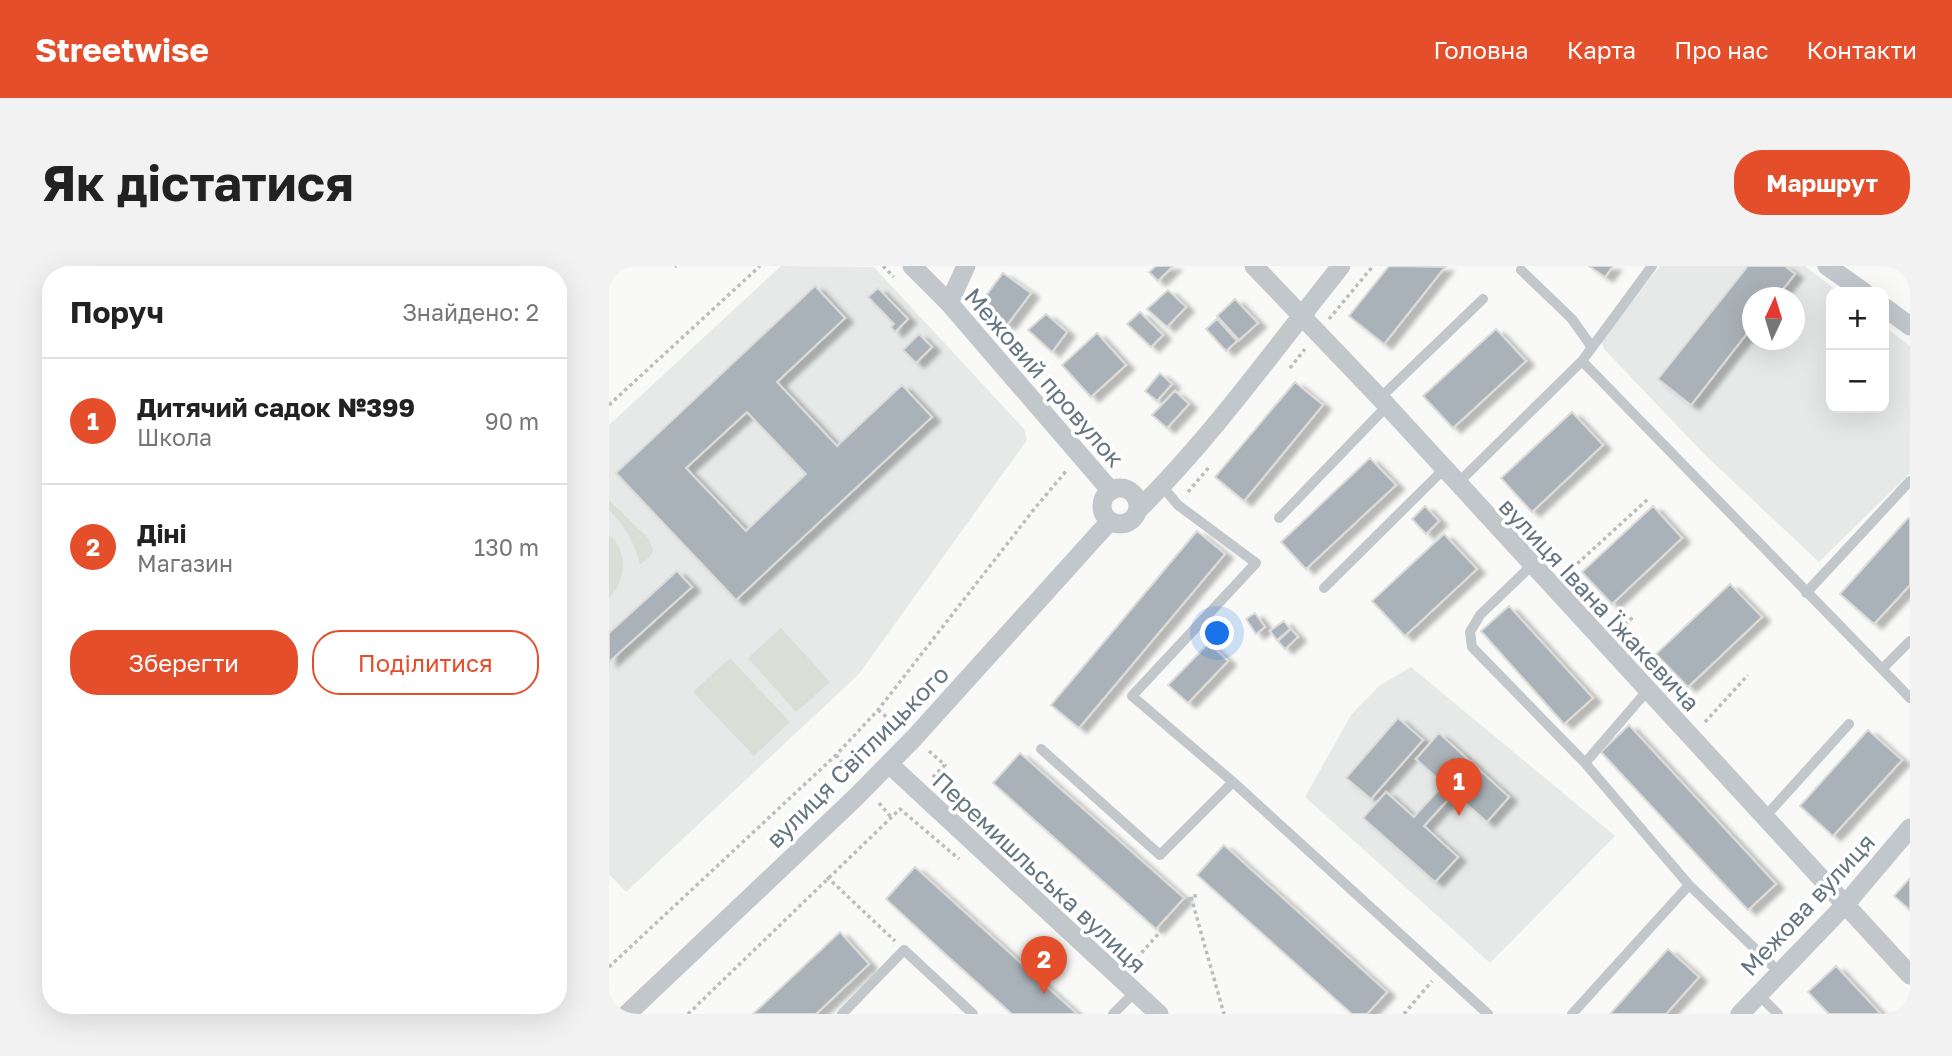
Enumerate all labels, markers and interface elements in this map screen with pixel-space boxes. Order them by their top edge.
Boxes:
text: Streetwise [35,30,209,69]
text: Головна [1433,35,1529,64]
text: Карта [1567,35,1636,64]
text: Про нас [1674,35,1769,64]
text: Контакти [1807,35,1917,64]
button: Маршрут [1734,150,1910,215]
text: Як дістатися [42,153,354,212]
street label: Межовий провулок [959,281,1131,473]
north arrow [1742,287,1805,350]
map controls [1826,287,1889,413]
button: + [1826,287,1889,350]
text: Поруч [70,294,164,330]
text: Знайдено: 2 [402,298,539,326]
button: − [1826,350,1889,413]
text: Дитячий садок №399 [137,392,415,423]
text: 1 [87,407,99,435]
text: 90 m [485,407,539,435]
text: Школа [137,423,212,451]
street label: вулиця Івана Їжакевича [1494,491,1706,717]
text: Діні [137,518,187,549]
text: 2 [86,533,100,561]
text: 130 m [474,533,539,561]
text: Магазин [137,549,233,577]
your location [1200,616,1234,650]
button: Зберегти [70,630,298,695]
button: Поділитися [312,630,539,695]
street label: вулиця Світлицького [760,659,954,853]
pin: 1 [1436,758,1482,816]
street label: Перемишльська вулиця [927,766,1153,978]
street label: Межова вулиця [1734,827,1880,981]
pin: 2 [1021,936,1067,994]

